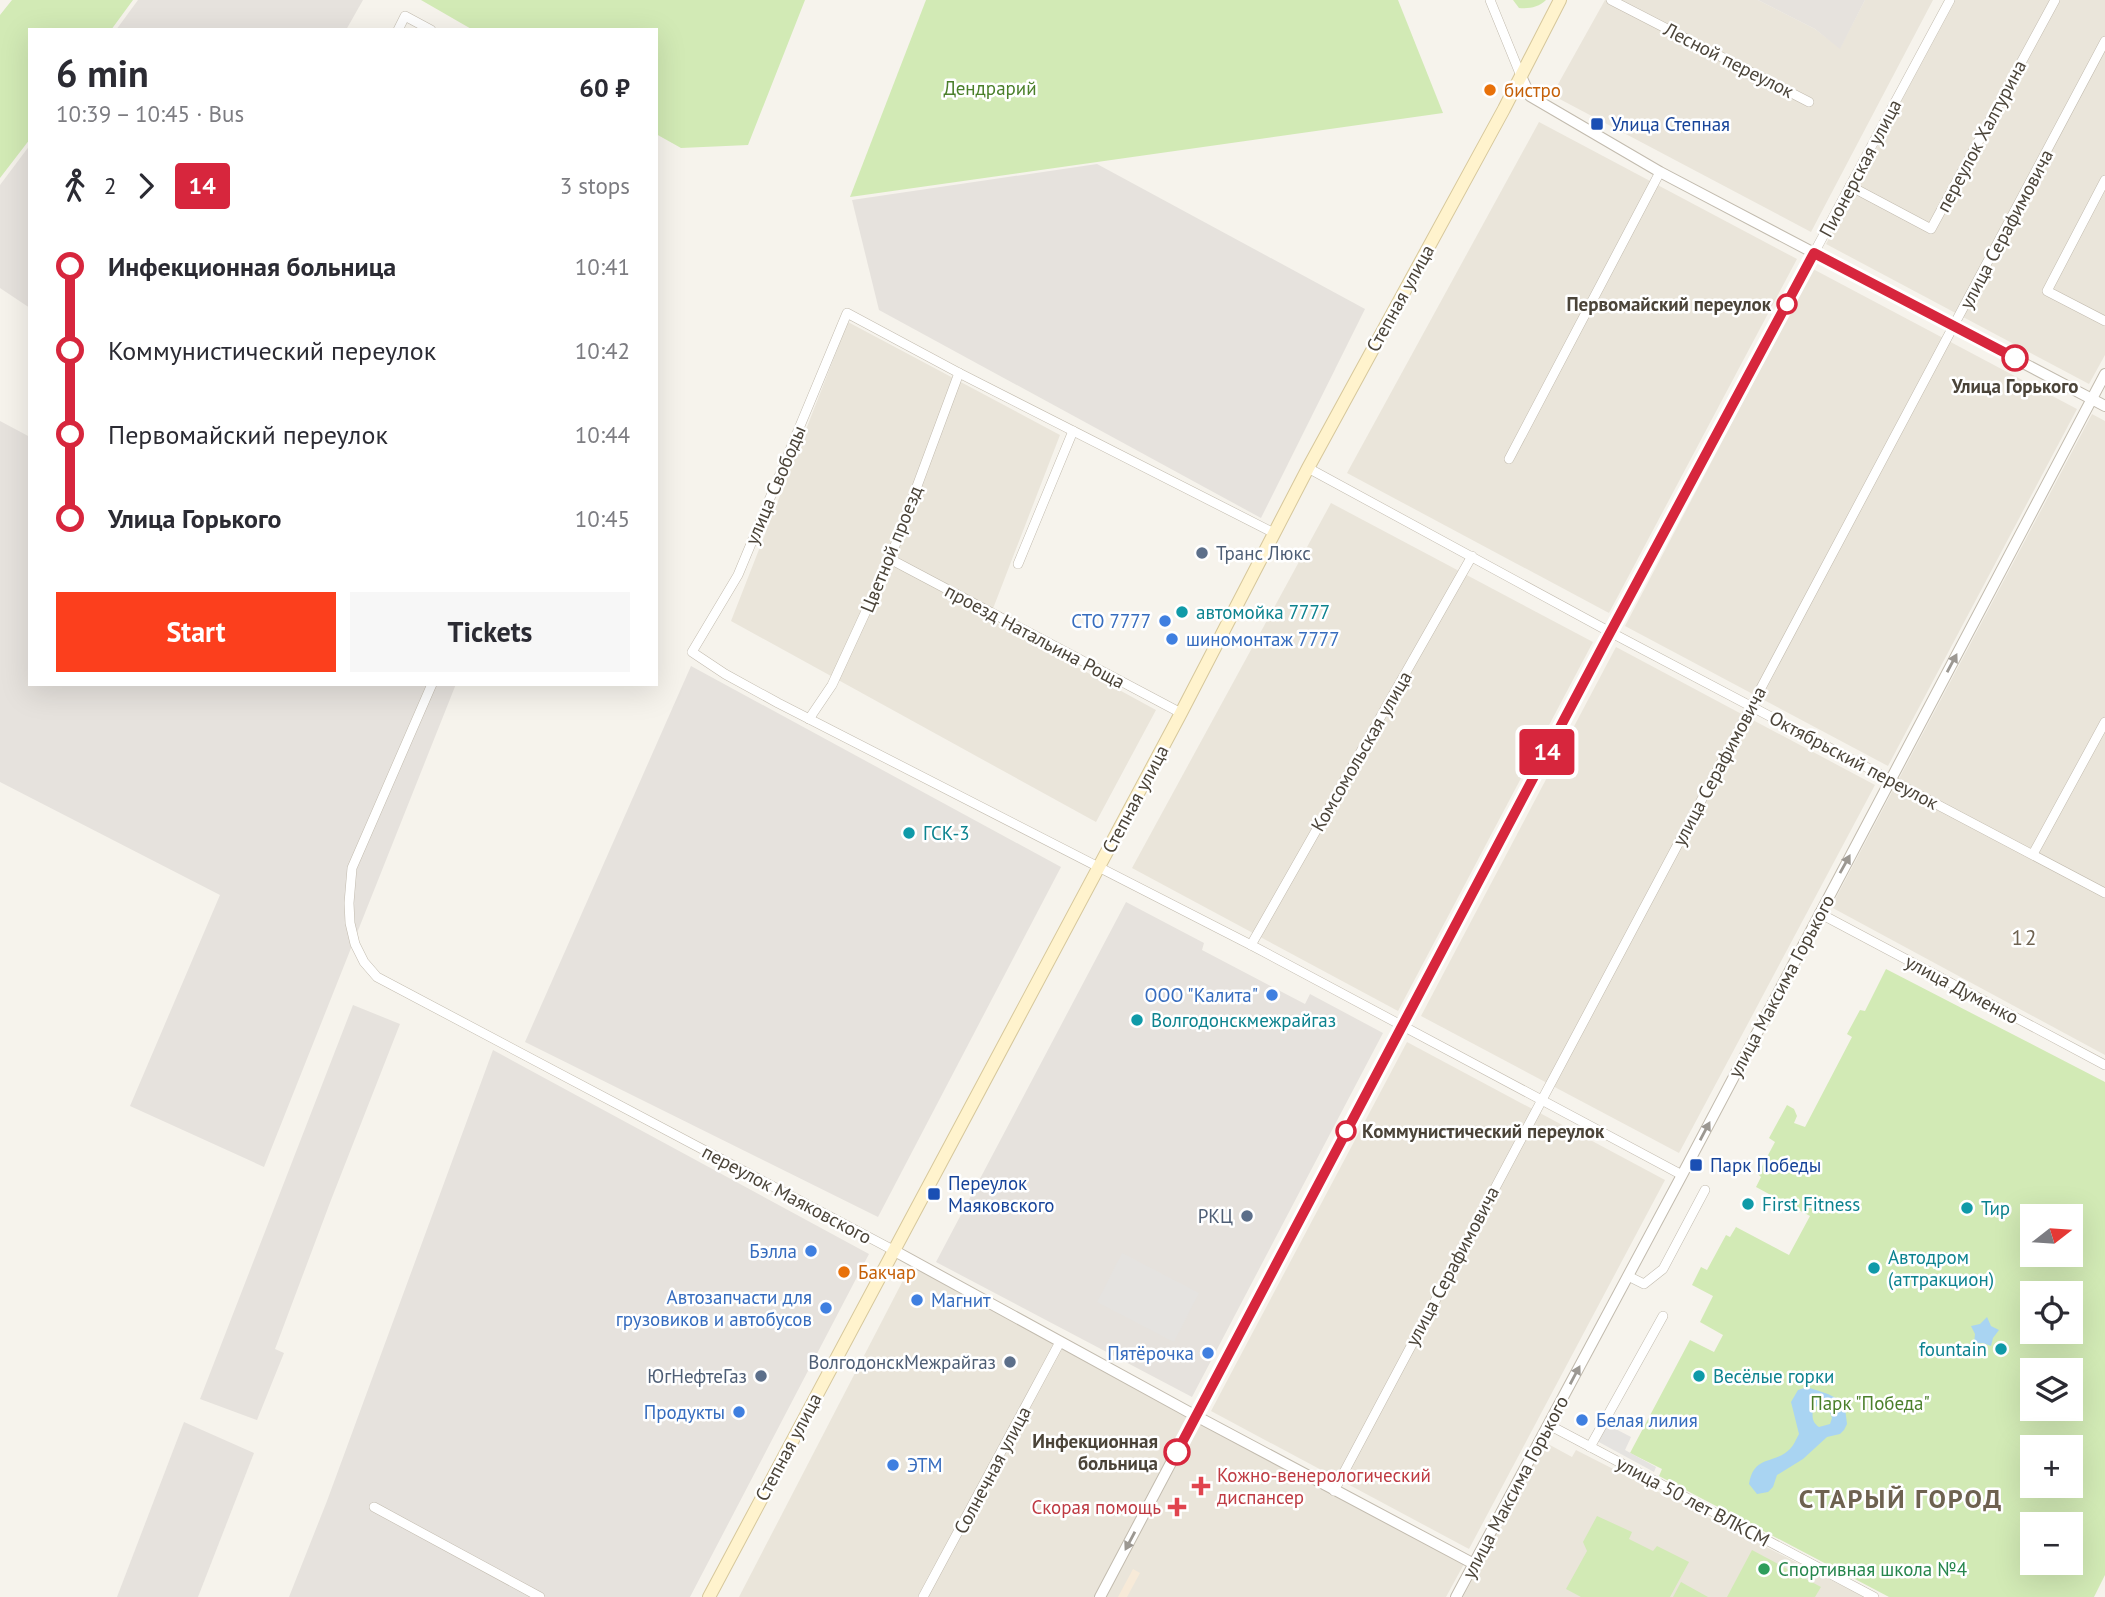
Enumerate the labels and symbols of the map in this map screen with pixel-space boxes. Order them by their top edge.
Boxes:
street label: Лесной переулок [1659,16,1798,103]
street label: переулок Халтурина [1931,56,2031,216]
park label: Дендрарий [943,76,1037,100]
place label: бистро [1504,78,1561,102]
marker: бистро [1482,82,1498,98]
street label: Пионерская улица [1814,95,1906,241]
place label: Улица Степная [1611,112,1730,136]
marker: Улица Степная [1589,116,1605,132]
street label: улица Серафимовича [1954,145,2058,313]
street label: Степная улица [1361,240,1439,356]
place label: Первомайский переулок [1566,292,1772,316]
marker: Первомайский переулок [1777,294,1797,314]
marker: Улица Горького [2002,345,2028,371]
place label: Улица Горького [1951,374,2078,398]
street label: улица Свободы [739,422,811,548]
street label: Цветной проезд [855,482,927,616]
place label: Транс Люкс [1216,541,1311,565]
marker: Транс Люкс [1194,545,1210,561]
street label: проезд Натальина Роща [941,578,1129,694]
place label: автомойка 7777 [1196,600,1330,624]
marker: автомойка 7777 [1174,604,1190,620]
place label: СТО 7777 [1071,609,1151,633]
marker: СТО 7777 [1157,613,1173,629]
place label: шиномонтаж 7777 [1186,627,1340,651]
marker: шиномонтаж 7777 [1164,631,1180,647]
one-way arrow [1946,653,1958,673]
street label: Комсомольская улица [1305,667,1417,835]
street label: улица Серафимовича [1667,682,1771,850]
street label: Октябрьский переулок [1765,705,1943,815]
line badge: 14 [1516,729,1578,775]
street label: Степная улица [1096,741,1174,857]
place label: ГСК-3 [923,821,970,845]
marker: ГСК-3 [901,825,917,841]
one-way arrow [1839,854,1851,874]
street label: улица Максима Горького [1723,890,1839,1082]
district label: 12 [2012,924,2038,951]
street label: улица Думенко [1901,949,2023,1029]
place label: ООО "Калита" [1145,983,1258,1007]
marker: ООО "Калита" [1264,987,1280,1003]
place label: Волгодонскмежрайгаз [1151,1008,1336,1032]
marker: Волгодонскмежрайгаз [1129,1012,1145,1028]
place label: Коммунистический переулок [1362,1119,1605,1143]
marker: Коммунистический переулок [1336,1121,1356,1141]
one-way arrow [1699,1121,1711,1140]
street label: переулок Маяковского [698,1139,876,1249]
place label: Парк Победы [1710,1153,1821,1177]
marker: Парк Победы [1688,1157,1704,1173]
place label: Переулок Маяковского [948,1171,1055,1217]
street label: улица Серафимовича [1400,1182,1504,1350]
marker: Переулок Маяковского [926,1186,942,1202]
place label: First Fitness [1762,1192,1860,1216]
marker: First Fitness [1740,1196,1756,1212]
place label: Тир [1981,1196,2010,1220]
marker: Тир [1959,1200,1975,1216]
place label: РКЦ [1198,1204,1233,1228]
north arrow [2020,1204,2082,1267]
marker: РКЦ [1239,1208,1255,1224]
place label: Бэлла [749,1239,797,1263]
marker: Бэлла [803,1243,819,1259]
place label: Автодром (аттракцион) [1888,1245,1994,1291]
place label: Бакчар [858,1260,916,1284]
marker: Автодром (аттракцион) [1866,1260,1882,1276]
marker: Бакчар [836,1264,852,1280]
place label: Автозапчасти для грузовиков и автобусов [616,1285,812,1331]
place label: Магнит [931,1288,991,1312]
marker: Магнит [909,1292,925,1308]
marker: Автозапчасти для грузовиков и автобусов [818,1300,834,1316]
place label: fountain [1919,1337,1987,1361]
place label: Пятёрочка [1107,1341,1194,1365]
marker: fountain [1993,1341,2009,1357]
marker: Пятёрочка [1200,1345,1216,1361]
place label: ВолгодонскМежрайгаз [808,1350,996,1374]
marker: ВолгодонскМежрайгаз [1002,1354,1018,1370]
place label: ЮгНефтеГаз [647,1364,747,1388]
place label: Весёлые горки [1713,1364,1834,1388]
one-way arrow [1570,1365,1581,1385]
marker: ЮгНефтеГаз [753,1368,769,1384]
marker: Весёлые горки [1691,1368,1707,1384]
street label: Степная улица [749,1389,827,1505]
street label: улица Максима Горького [1457,1391,1573,1583]
park label: Парк "Победа" [1810,1391,1930,1415]
place label: Продукты [644,1400,725,1424]
street label: Солнечная улица [948,1402,1036,1538]
marker: Продукты [731,1404,747,1420]
place label: Белая лилия [1596,1408,1698,1432]
marker: Белая лилия [1574,1412,1590,1428]
place label: Инфекционная больница [1032,1429,1158,1475]
marker: Инфекционная больница [1164,1439,1190,1465]
street label: улица 50 лет ВЛКСМ [1612,1450,1774,1552]
place label: ЭТМ [907,1453,943,1477]
marker: ЭТМ [885,1457,901,1473]
place label: Кожно-венерологический диспансер [1217,1463,1431,1509]
marker: Кожно-венерологический диспансер [1191,1476,1211,1496]
district label: СТАРЫЙ ГОРОД [1799,1482,2003,1515]
place label: Скорая помощь [1031,1495,1161,1519]
marker: Скорая помощь [1167,1497,1187,1517]
one-way arrow [1124,1532,1136,1552]
place label: Спортивная школа №4 [1778,1557,1967,1581]
marker: Спортивная школа №4 [1756,1561,1772,1577]

